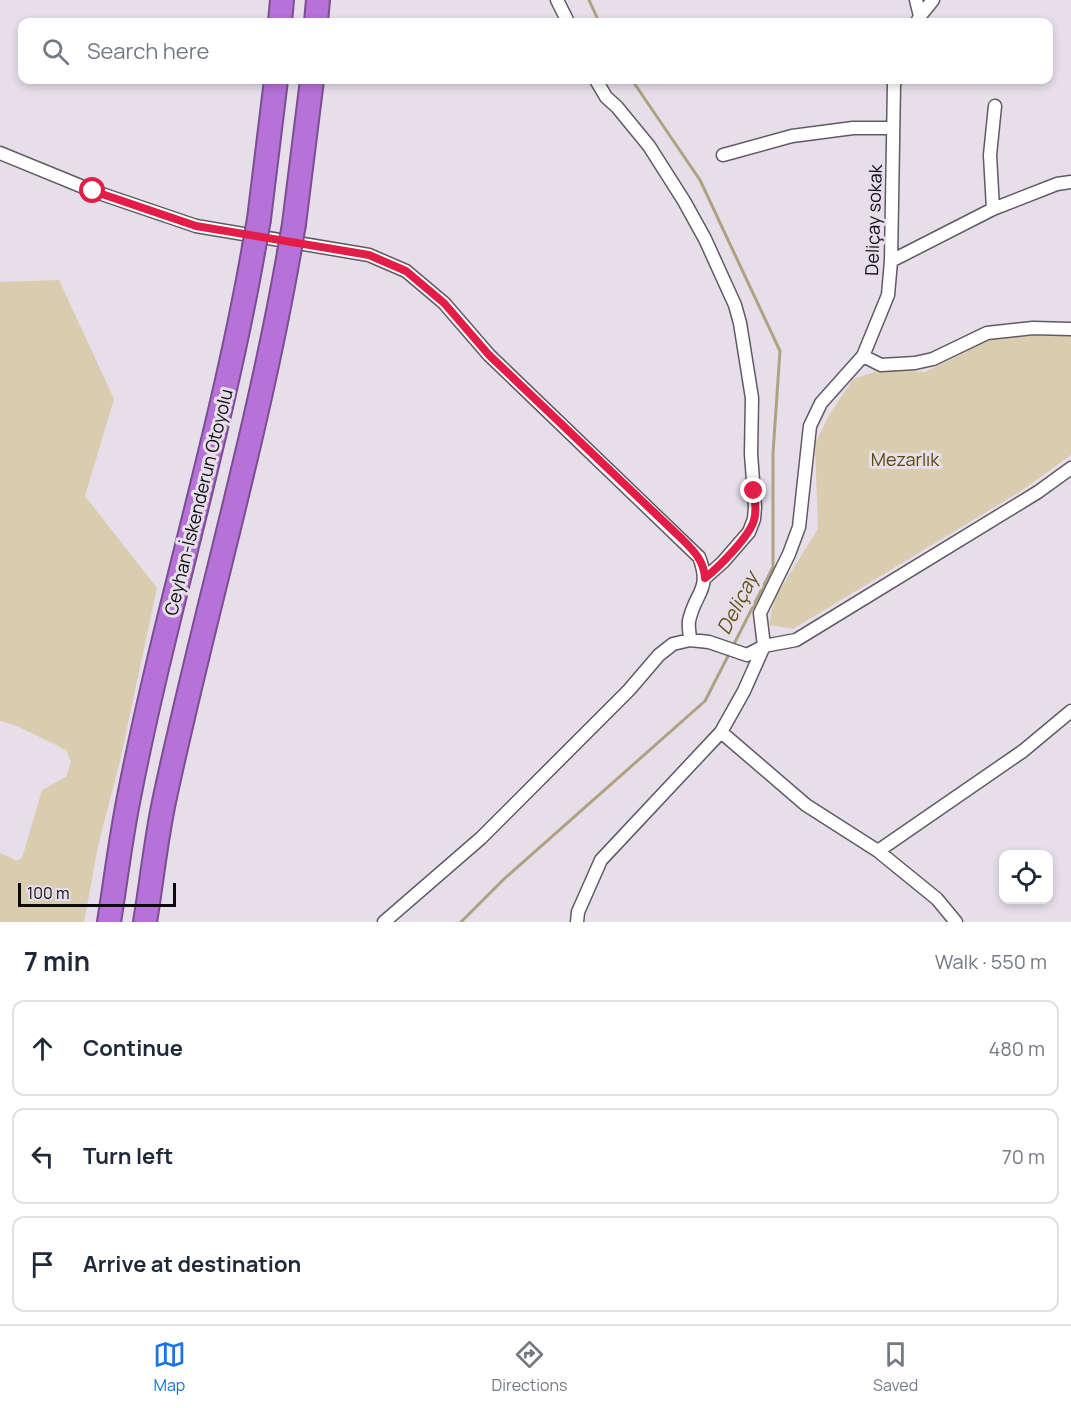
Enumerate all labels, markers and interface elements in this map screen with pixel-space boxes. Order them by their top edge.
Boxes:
search box [18,18,1053,84]
icon: search [39,35,72,68]
text: Search here [87,36,209,66]
street label: Deliçay sokak [859,163,887,276]
route start [79,177,105,203]
street label: Ceyhan-İskenderun Otoyolu [158,386,238,618]
park label: Mezarlık [871,447,940,471]
route end [740,477,766,503]
water label: Deliçay [710,565,765,639]
map controls [999,850,1053,904]
button: locate [999,850,1053,904]
scale bar [18,880,176,908]
text: 100 m [27,882,70,904]
text: 7 min [24,943,90,979]
text: Walk · 550 m [935,948,1047,975]
icon: ahead [26,1032,59,1065]
text: Continue [83,1033,183,1063]
text: 480 m [988,1035,1045,1062]
icon: left [26,1140,59,1173]
text: Turn left [83,1141,173,1171]
text: 70 m [1002,1143,1045,1170]
icon: arrive [26,1248,59,1281]
text: Arrive at destination [83,1249,301,1279]
tab: Map [153,1338,186,1396]
tab: Directions [492,1338,567,1396]
tab: Saved [873,1338,918,1396]

